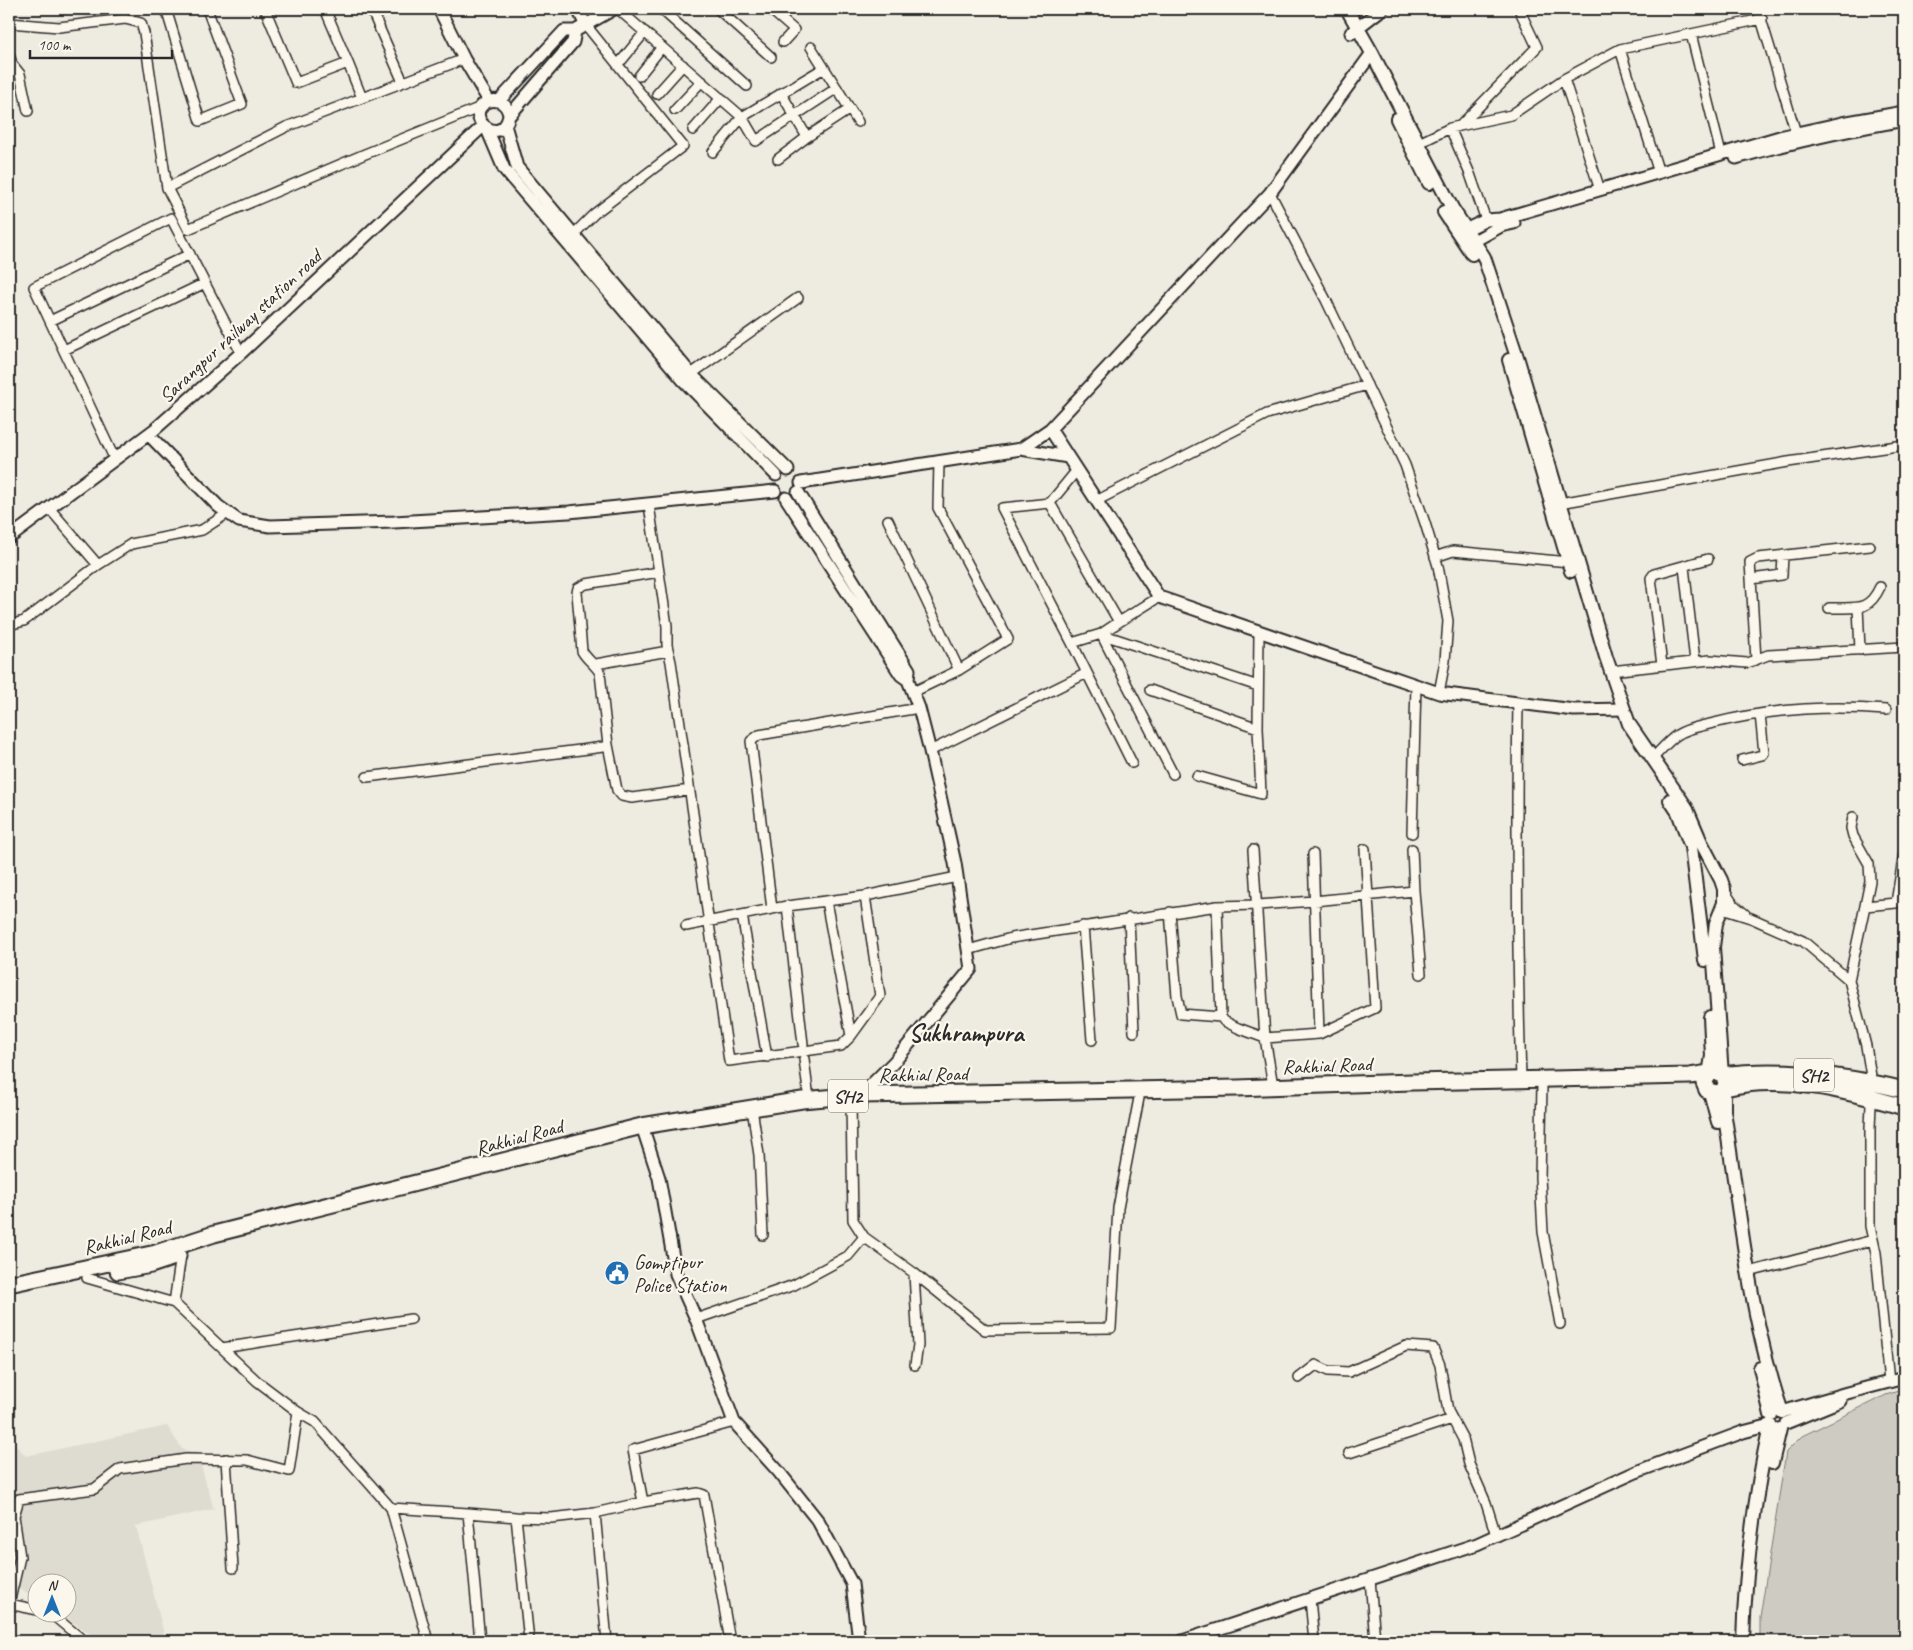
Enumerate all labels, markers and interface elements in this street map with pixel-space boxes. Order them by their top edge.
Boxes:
scale bar [30,28,172,60]
text: 100 m [38,36,72,55]
street label: Sarangpur railway station road [154,242,329,408]
district label: Sukhrampura [909,1017,1025,1049]
street label: Rakhial Road [1282,1051,1375,1080]
road number: SH2 [1794,1058,1834,1092]
street label: Rakhial Road [878,1061,971,1088]
road number: SH2 [828,1080,868,1112]
street label: Rakhial Road [473,1113,569,1161]
street label: Rakhial Road [81,1214,177,1260]
place label: Gomptipur Police Station [634,1250,728,1298]
public building icon: Gomptipur Police Station [604,1260,630,1286]
north arrow [28,1572,78,1622]
text: N [48,1577,59,1594]

